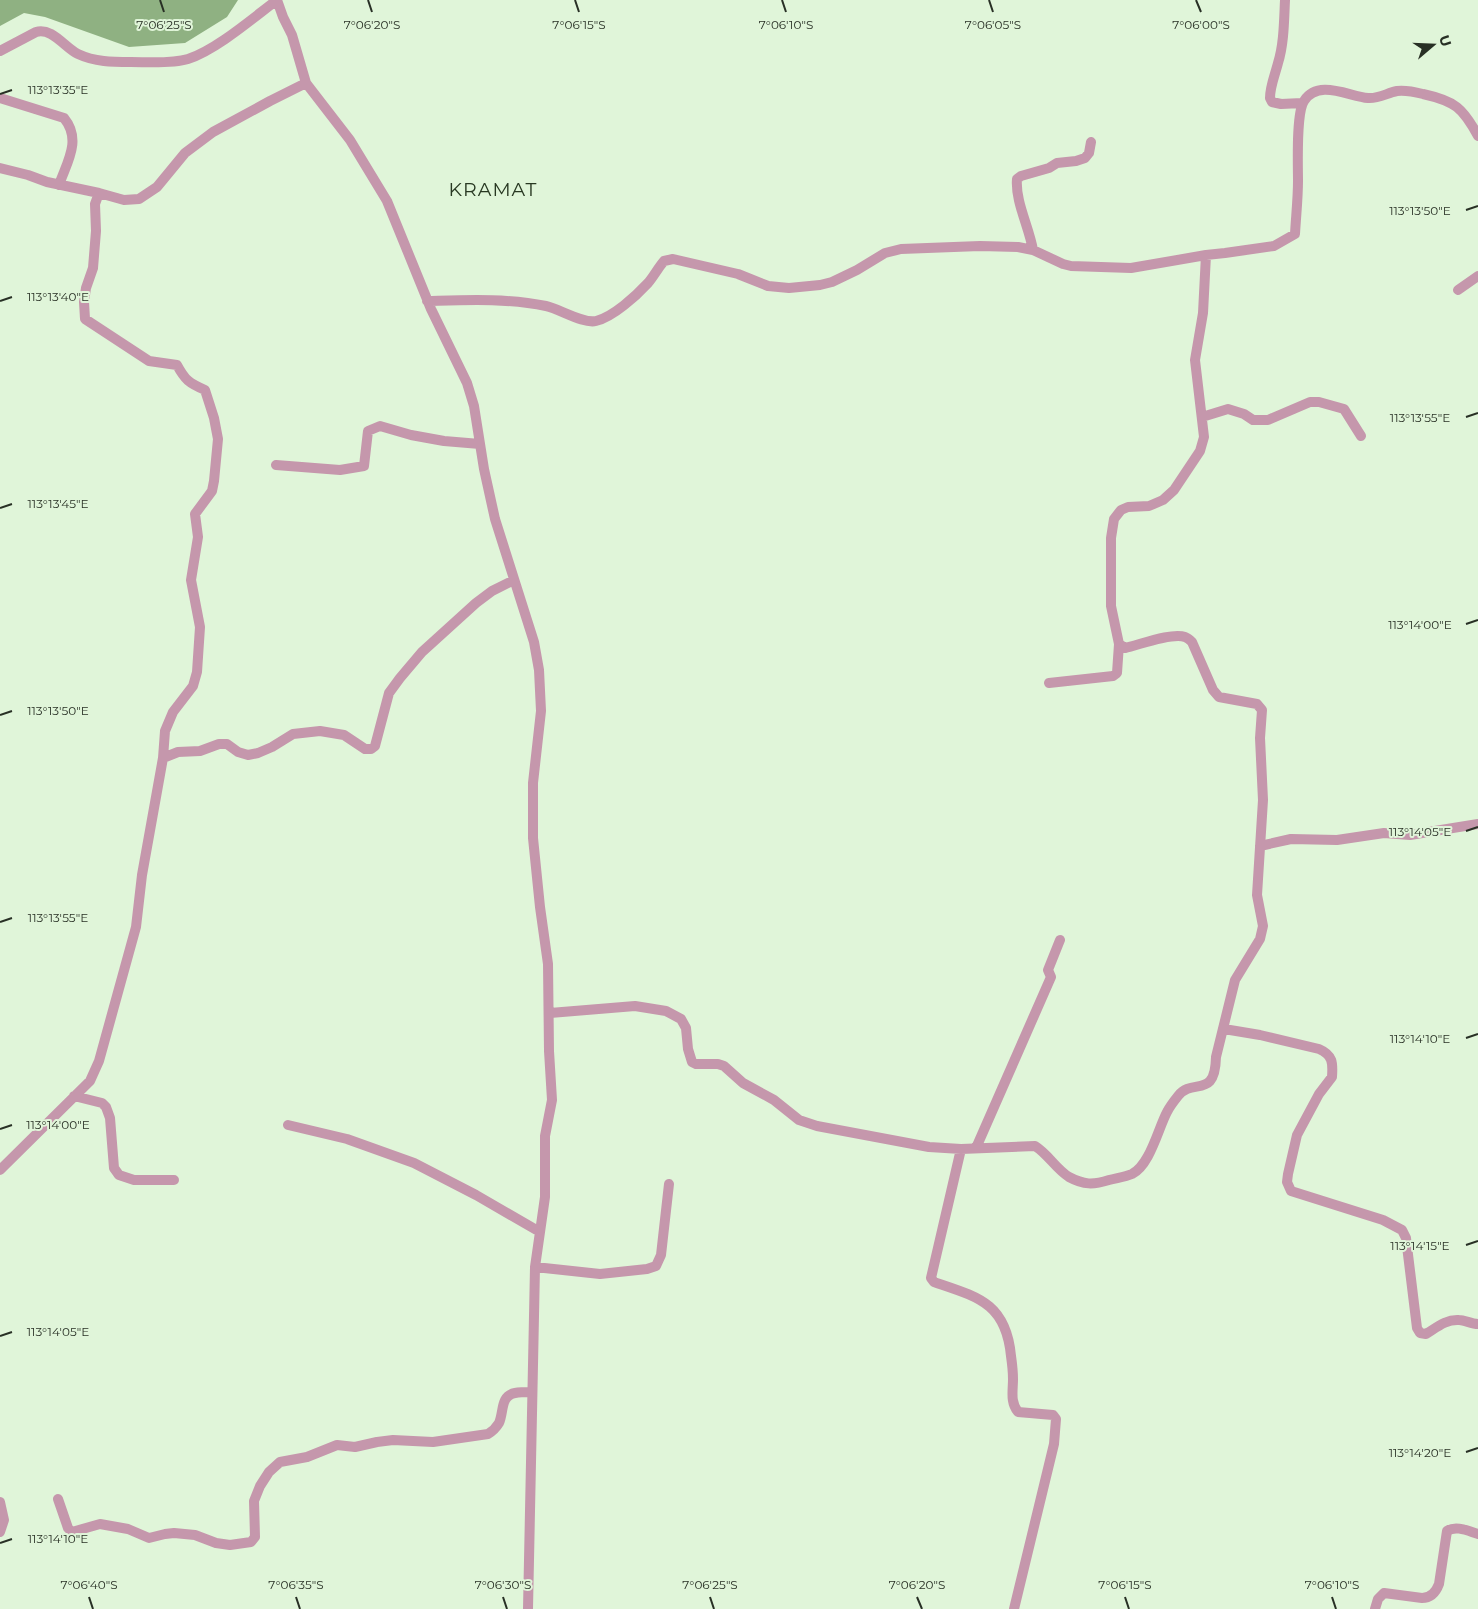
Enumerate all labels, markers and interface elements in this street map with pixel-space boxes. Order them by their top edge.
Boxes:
text: 7°06'25"S [136,17,192,32]
text: 7°06'20"S [344,17,400,32]
text: 7°06'15"S [552,17,606,32]
text: 7°06'10"S [759,17,813,32]
text: 7°06'05"S [965,17,1021,32]
text: 7°06'00"S [1172,17,1230,32]
north arrow [1408,20,1458,70]
text: U [1435,33,1456,49]
text: 113°13'35"E [28,82,88,97]
district label: KRAMAT [449,178,537,201]
text: 113°13'50"E [1389,203,1451,218]
text: 113°13'40"E [27,289,89,304]
text: 113°13'55"E [1390,410,1450,425]
text: 113°13'45"E [28,496,88,511]
text: 113°14'00"E [1388,617,1452,632]
text: 113°13'50"E [27,703,89,718]
text: 113°14'05"E [1389,824,1451,839]
text: 113°13'55"E [28,910,88,925]
text: 113°14'10"E [1390,1031,1450,1046]
text: 113°14'00"E [26,1117,90,1132]
text: 113°14'15"E [1390,1238,1450,1253]
text: 113°14'05"E [27,1324,89,1339]
text: 113°14'20"E [1389,1445,1451,1460]
text: 113°14'10"E [28,1531,88,1546]
text: 7°06'40"S [60,1577,118,1592]
text: 7°06'35"S [268,1577,324,1592]
text: 7°06'30"S [475,1577,531,1592]
text: 7°06'25"S [682,1577,738,1592]
text: 7°06'20"S [889,1577,945,1592]
text: 7°06'15"S [1098,1577,1152,1592]
text: 7°06'10"S [1305,1577,1359,1592]

